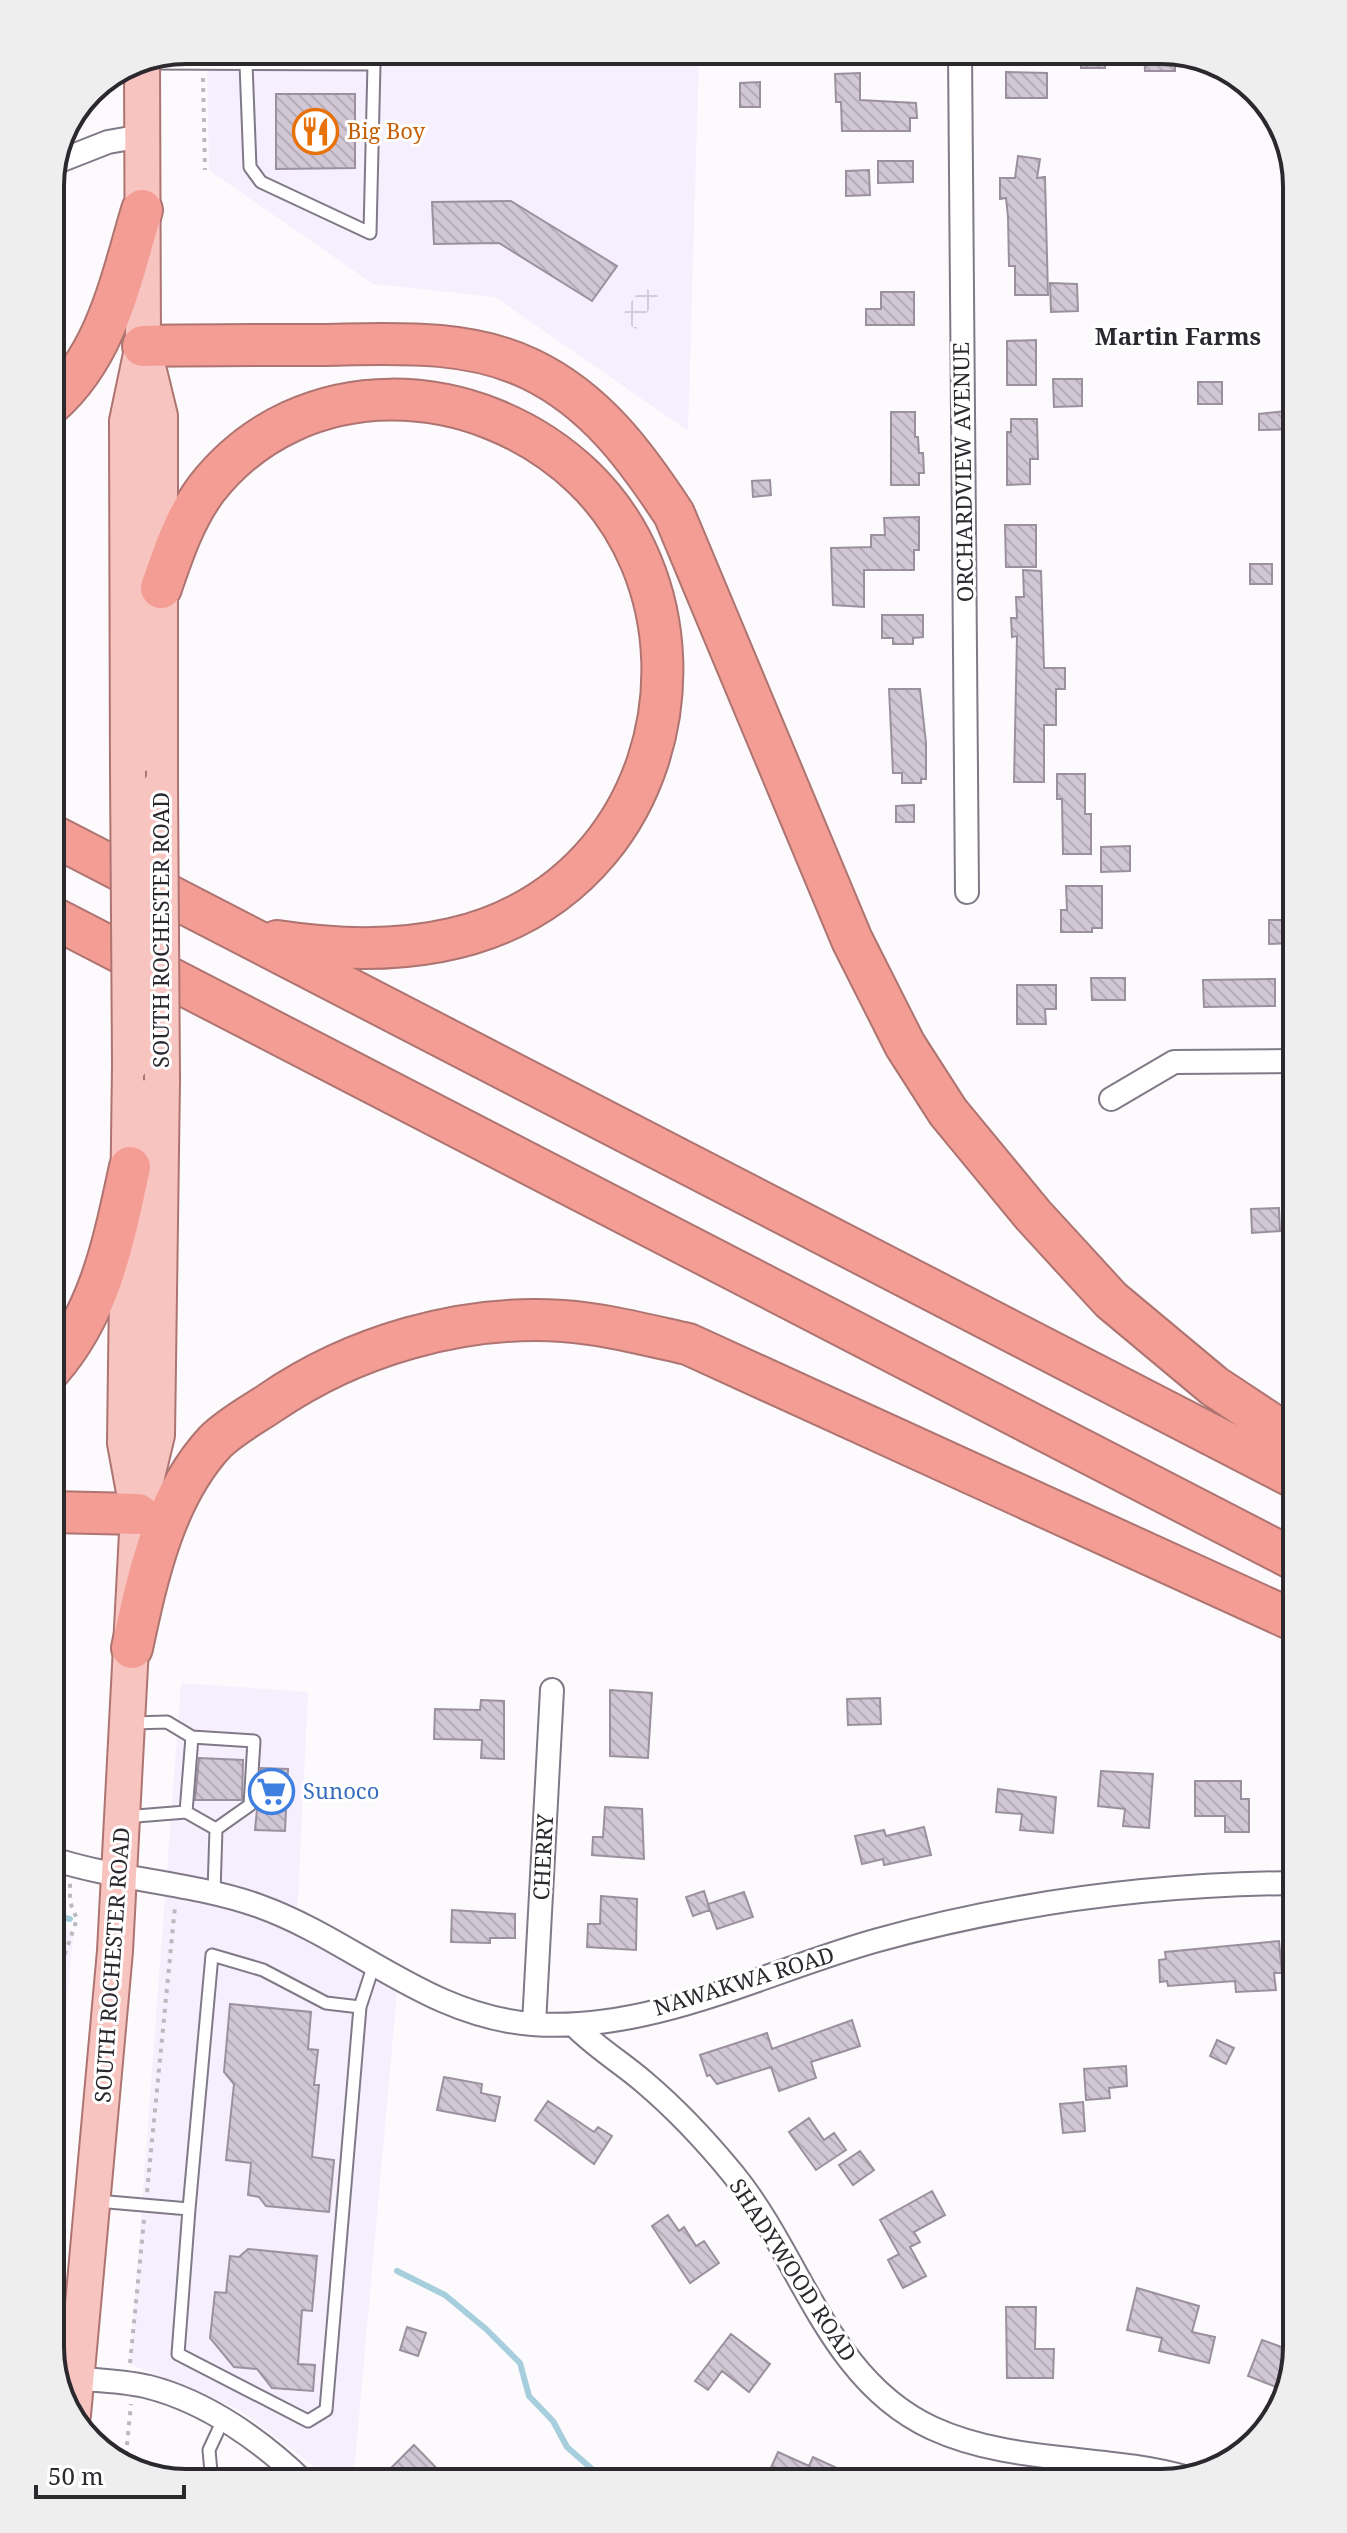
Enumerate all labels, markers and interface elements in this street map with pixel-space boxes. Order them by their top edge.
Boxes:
restaurant icon: Big Boy [292,107,340,155]
place label: Big Boy [347,115,426,145]
district label: Martin Farms [1095,319,1261,352]
street label: ORCHARDVIEW AVENUE [945,342,979,602]
street label: SOUTH ROCHESTER ROAD [145,792,175,1068]
supermarket icon: Sunoco [248,1767,296,1815]
place label: Sunoco [303,1775,379,1805]
street label: CHERRY [525,1813,559,1901]
street label: SOUTH ROCHESTER ROAD [86,1826,136,2104]
street label: NAWAKWA ROAD [650,1938,838,2022]
street label: SHADYWOOD ROAD [723,2172,864,2367]
scale bar [36,2449,184,2499]
text: 50 m [48,2459,104,2492]

